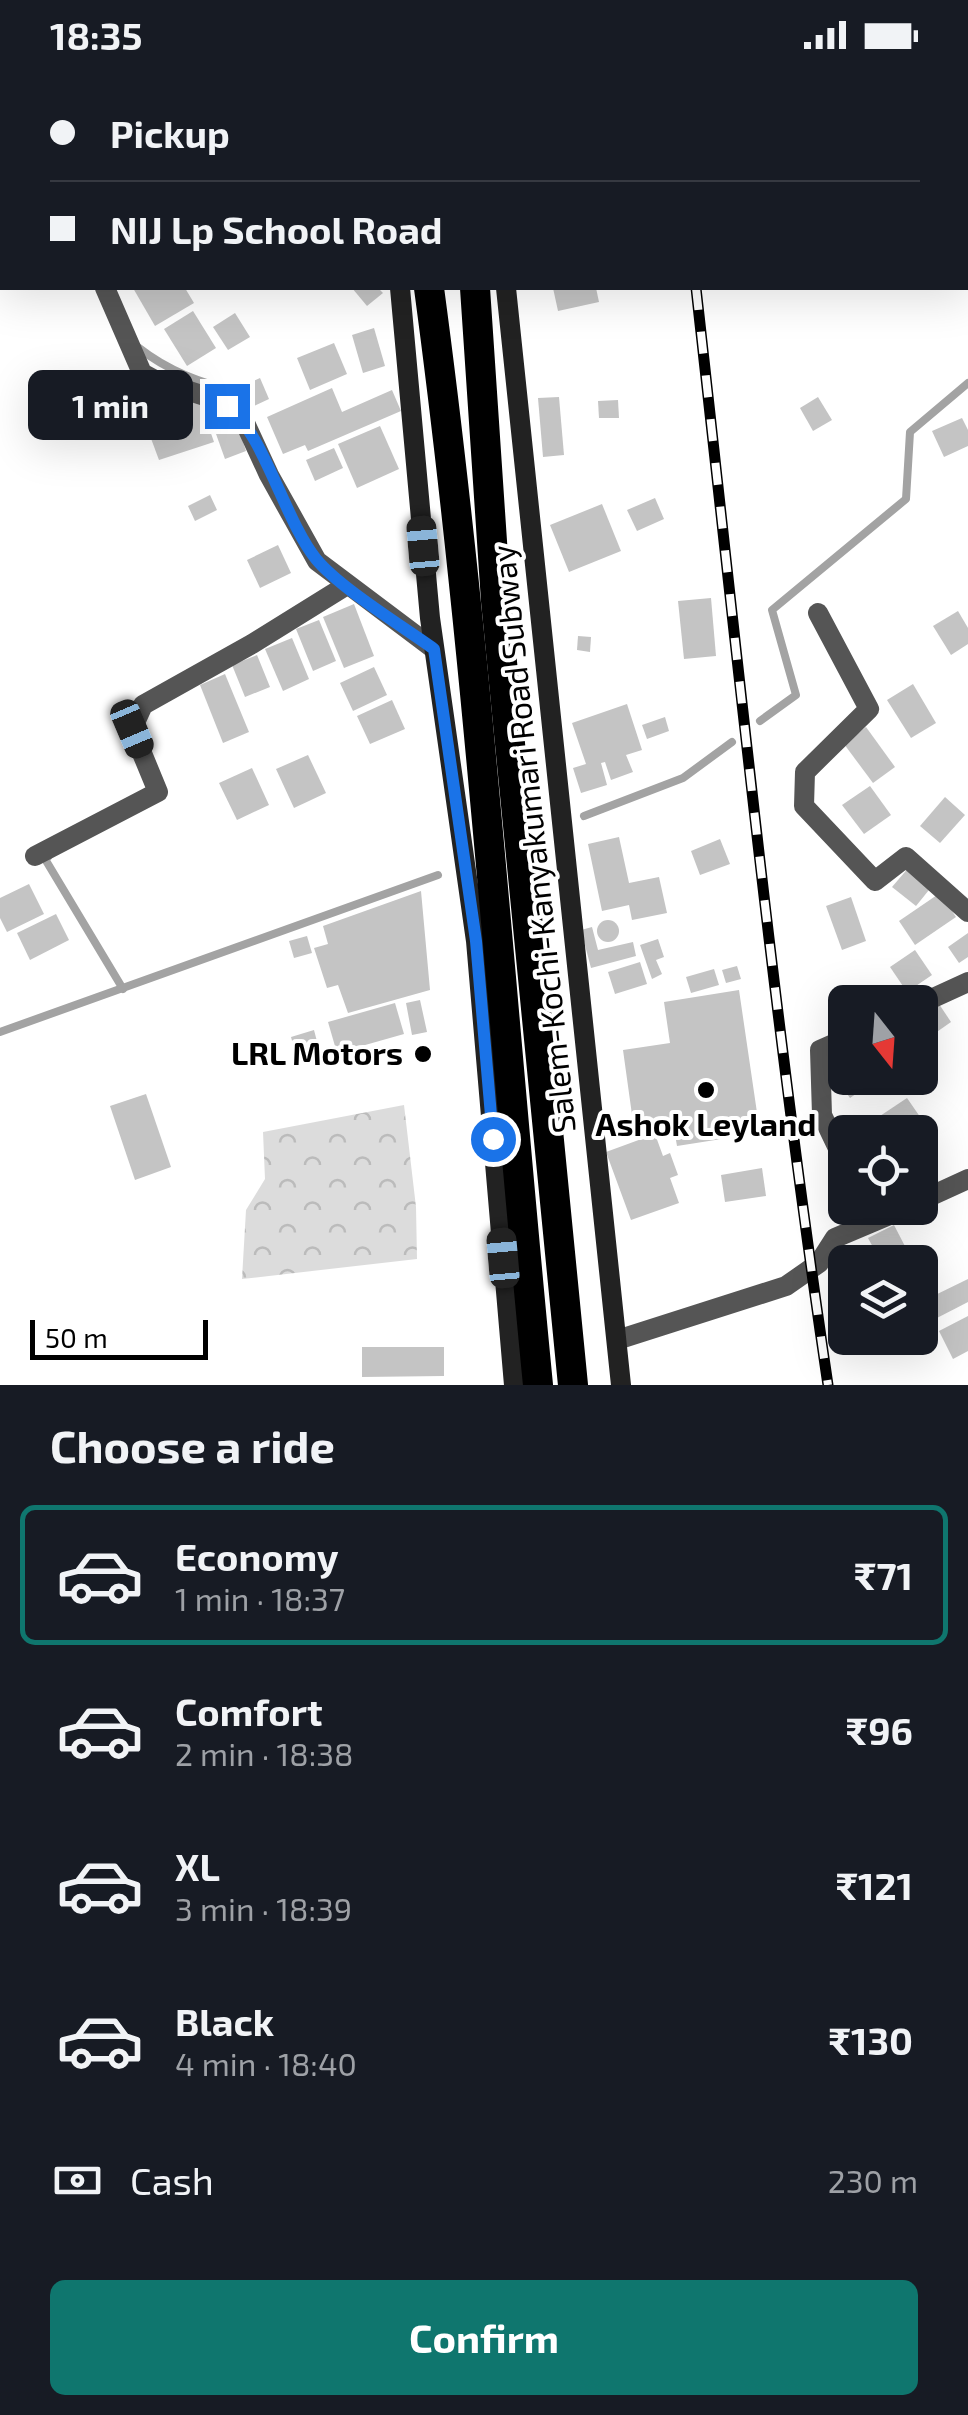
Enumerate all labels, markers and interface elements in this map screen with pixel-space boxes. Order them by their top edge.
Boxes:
text: 18:35 [50,12,142,58]
text: Pickup [110,110,230,156]
text: NIJ Lp School Road [110,206,443,252]
callout: 1 min [27,371,192,441]
route end [205,384,250,429]
text: 1 min [72,386,149,424]
car [405,515,441,577]
street label: Salem-Kochi-Kanyakumari Road Subway [482,543,582,1135]
car [106,696,158,762]
north arrow [828,985,938,1095]
map controls [828,985,938,1355]
place label: LRL Motors [231,1033,403,1071]
marker: LRL Motors [412,1043,434,1065]
marker: Ashok Leyland [695,1079,717,1101]
place label: Ashok Leyland [596,1104,816,1143]
button: locate [828,1115,938,1225]
route start [471,1117,516,1162]
car [485,1227,521,1289]
button: layers [828,1245,938,1355]
scale bar [30,1315,208,1360]
text: 50 m [45,1320,108,1354]
text: Choose a ride [50,1418,335,1472]
icon: car [55,1530,145,1620]
text: Economy [175,1533,339,1579]
text: ₹71 [854,1552,913,1598]
text: 1 min · 18:37 [175,1579,345,1617]
icon: car [55,1685,145,1775]
text: Comfort [175,1688,323,1734]
text: ₹96 [846,1707,913,1753]
text: 2 min · 18:38 [175,1734,353,1772]
icon: car [55,1840,145,1930]
text: XL [175,1843,220,1889]
text: ₹121 [836,1862,913,1908]
text: 3 min · 18:39 [175,1889,352,1927]
icon: car [55,1995,145,2085]
text: Black [175,1998,274,2044]
text: ₹130 [829,2017,913,2063]
text: 4 min · 18:40 [175,2044,357,2082]
icon: cash [50,2153,105,2208]
text: Cash [130,2157,214,2203]
text: 230 m [828,2161,918,2199]
button: Confirm [50,2280,918,2395]

